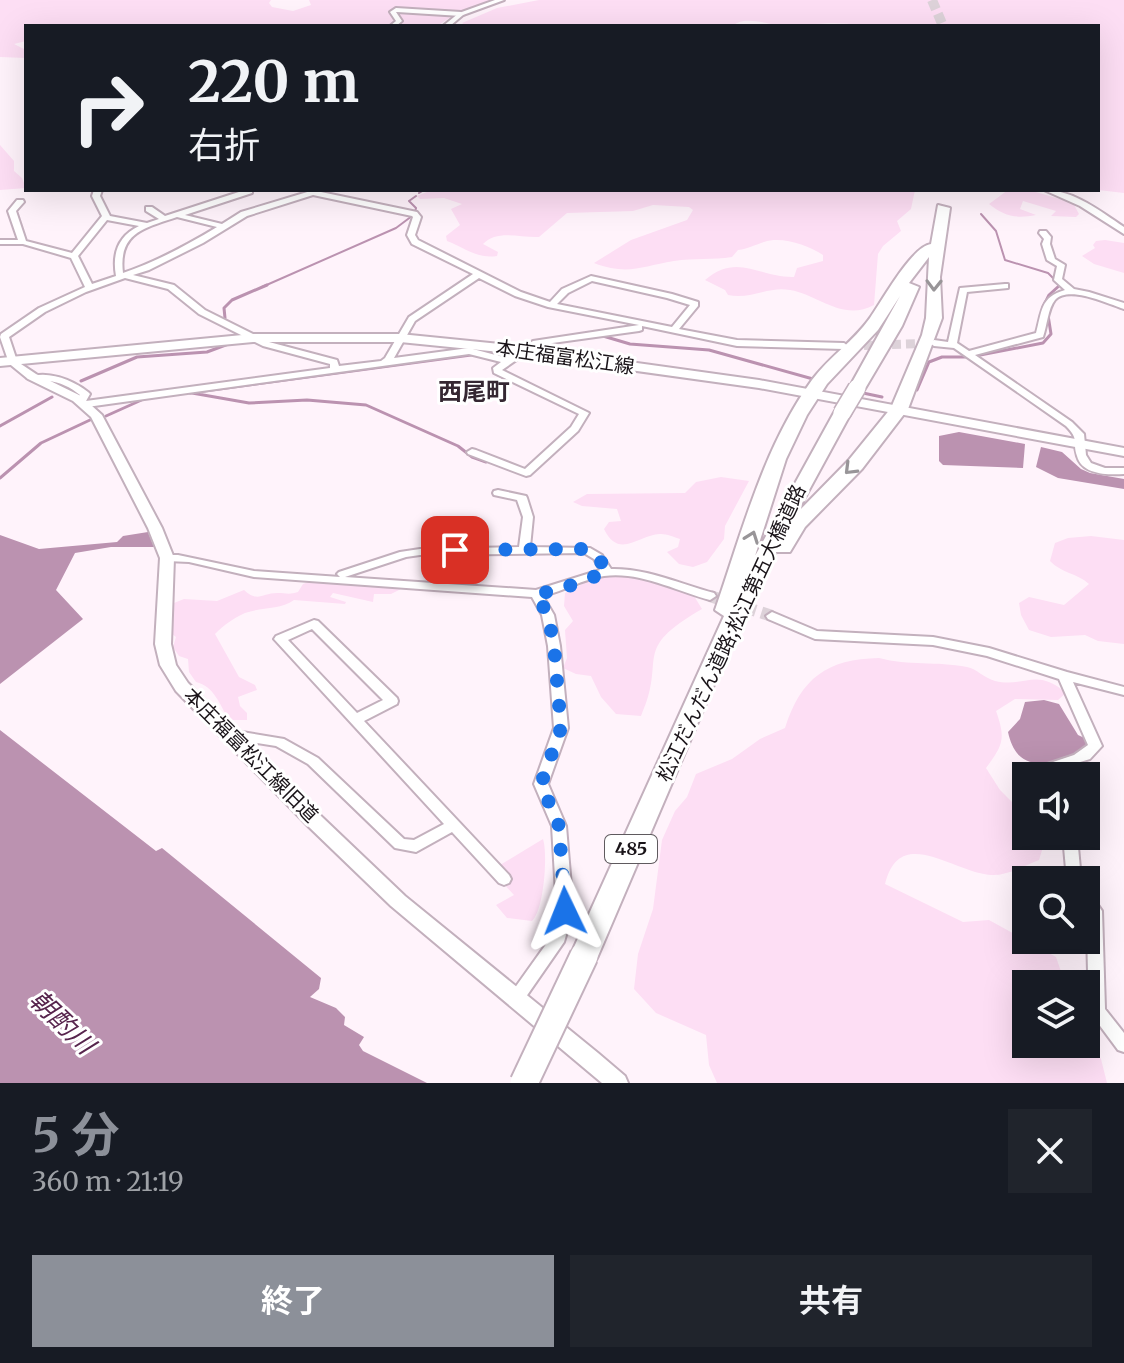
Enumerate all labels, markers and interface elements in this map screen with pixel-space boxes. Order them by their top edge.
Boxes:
text: 220 m [188,47,359,117]
icon: right [56,56,160,160]
text: 右折 [188,123,260,168]
one-way arrow [925,279,943,292]
street label: 本庄福富松江線 [494,334,636,379]
district label: 西尾町 [438,376,510,407]
one-way arrow [845,460,859,474]
street label: 松江だんだん道路;松江第五大橋道路 [651,480,811,786]
pin [421,516,489,584]
icon: arrive [433,528,477,572]
one-way arrow [742,531,759,545]
street label: 本庄福富松江線旧道 [179,682,324,827]
map controls [1012,762,1100,1058]
button: sound [1012,762,1100,850]
road number: 485 [605,835,657,863]
button: search [1012,866,1100,954]
position arrow [523,869,607,953]
button: layers [1012,970,1100,1058]
water label: 朝酌川 [23,983,104,1063]
text: 5 分 [32,1105,119,1165]
button: close [1008,1109,1092,1193]
text: 360 m · 21:19 [32,1165,184,1198]
button: 終了 [32,1255,554,1347]
button: 共有 [570,1255,1092,1347]

